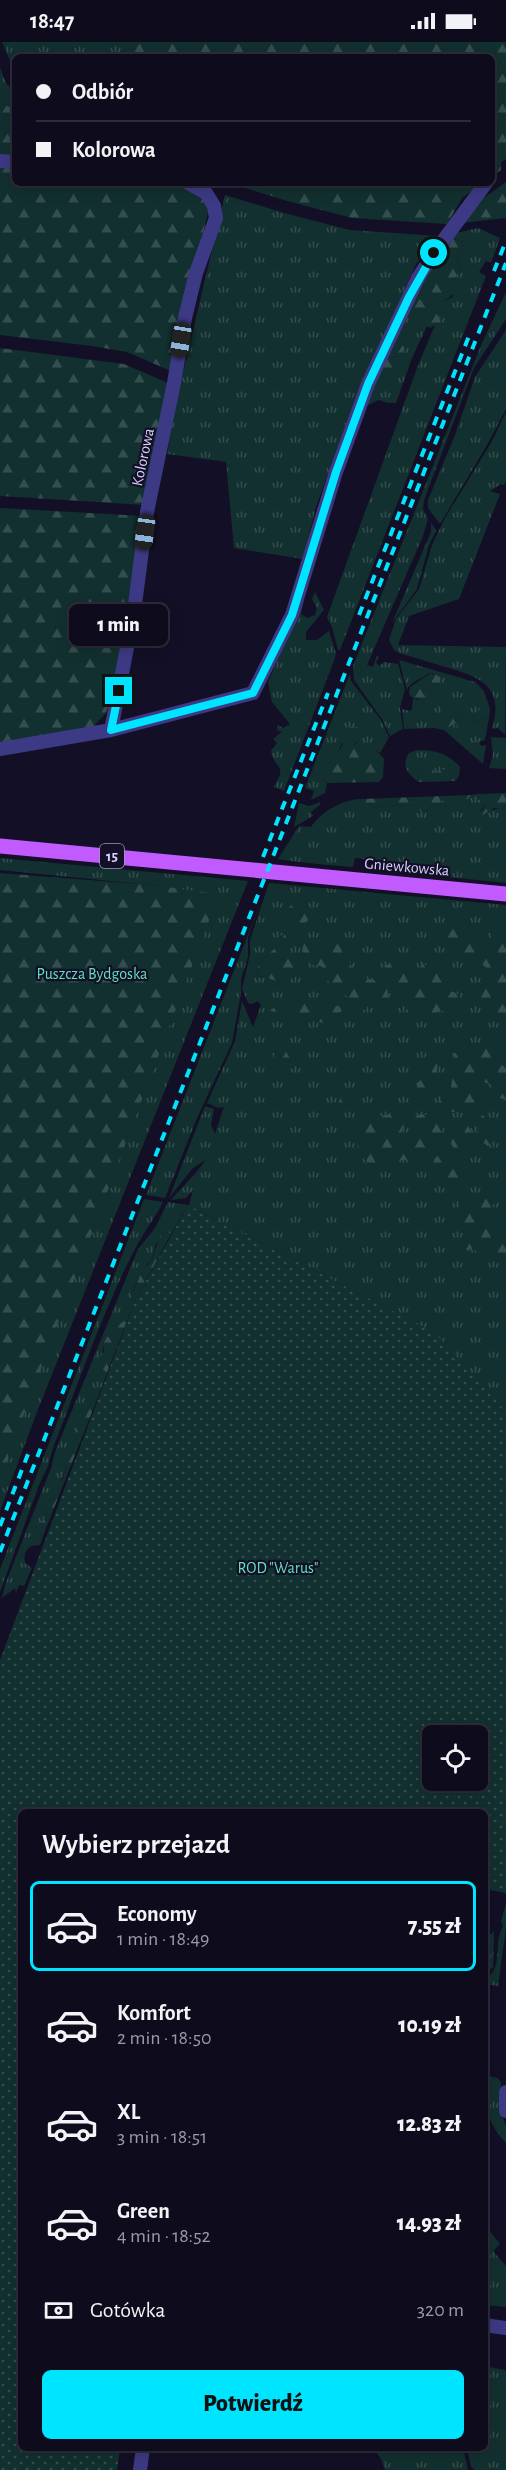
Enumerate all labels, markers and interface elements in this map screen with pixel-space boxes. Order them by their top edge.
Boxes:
text: 18:47 [30,10,74,32]
text: Odbiór [72,81,133,103]
text: Kolorowa [72,139,156,161]
route start [420,239,447,266]
car [169,321,193,359]
street label: Kolorowa [129,427,157,488]
car [134,513,156,551]
callout: 1 min [70,604,168,646]
text: 1 min [97,615,140,635]
route end [105,677,132,704]
road number: 15 [100,844,124,868]
street label: Gniewkowska [364,855,450,879]
park label: Puszcza Bydgoska [37,966,147,983]
park label: ROD "Warus" [238,1560,318,1576]
map controls [422,1725,488,1791]
button: locate [422,1725,488,1791]
text: Wybierz przejazd [42,1831,230,1858]
icon: car [45,1899,99,1953]
text: Economy [117,1903,197,1925]
text: 7.55 zł [408,1915,461,1937]
text: 1 min · 18:49 [117,1929,209,1949]
icon: car [45,1998,99,2052]
text: Komfort [117,2002,191,2024]
text: 10.19 zł [398,2014,461,2036]
text: 2 min · 18:50 [117,2028,212,2048]
icon: car [45,2097,99,2151]
text: XL [117,2101,140,2123]
text: 12.83 zł [397,2113,461,2135]
text: 3 min · 18:51 [117,2127,207,2147]
icon: car [45,2196,99,2250]
text: Green [117,2200,170,2222]
text: 14.93 zł [397,2212,461,2234]
text: 4 min · 18:52 [117,2226,211,2246]
icon: cash [42,2294,75,2327]
text: Gotówka [90,2299,165,2321]
text: 320 m [417,2300,464,2320]
button: Potwierdź [42,2370,464,2439]

